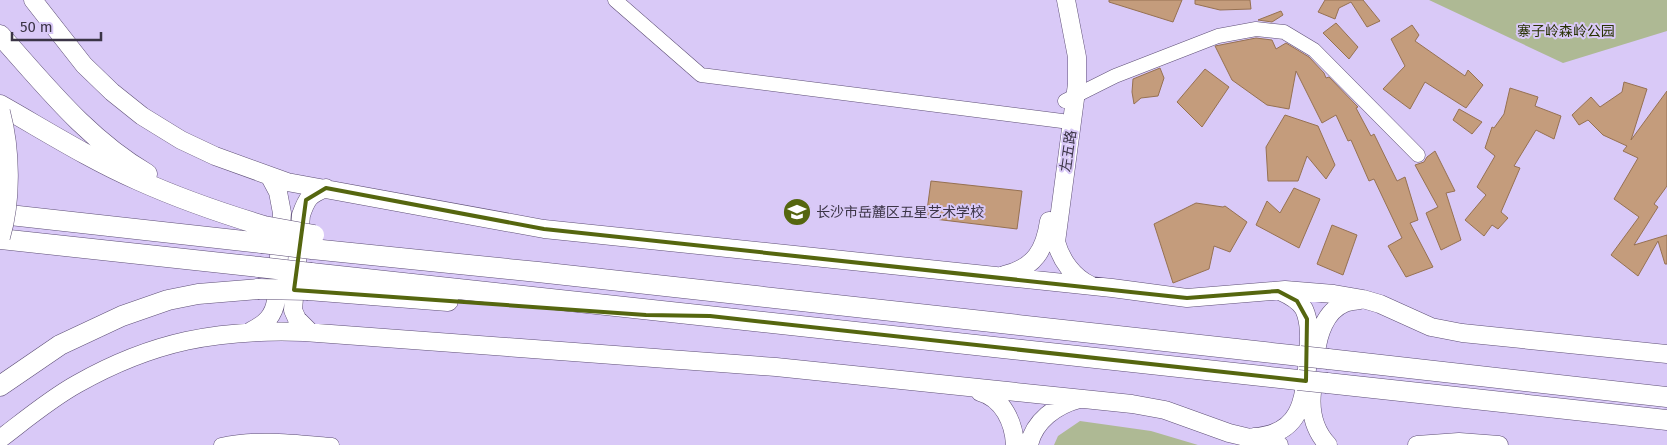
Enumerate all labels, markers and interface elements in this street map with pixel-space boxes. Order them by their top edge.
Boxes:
scale bar [12,10,101,42]
text: 50 m [20,18,53,36]
park label: 寨子岭森岭公园 [1517,23,1615,40]
street label: 左五路 [1057,129,1080,173]
school or university icon: 长沙市岳麓区五星艺术学校 [782,197,812,227]
place label: 长沙市岳麓区五星艺术学校 [816,204,984,221]

